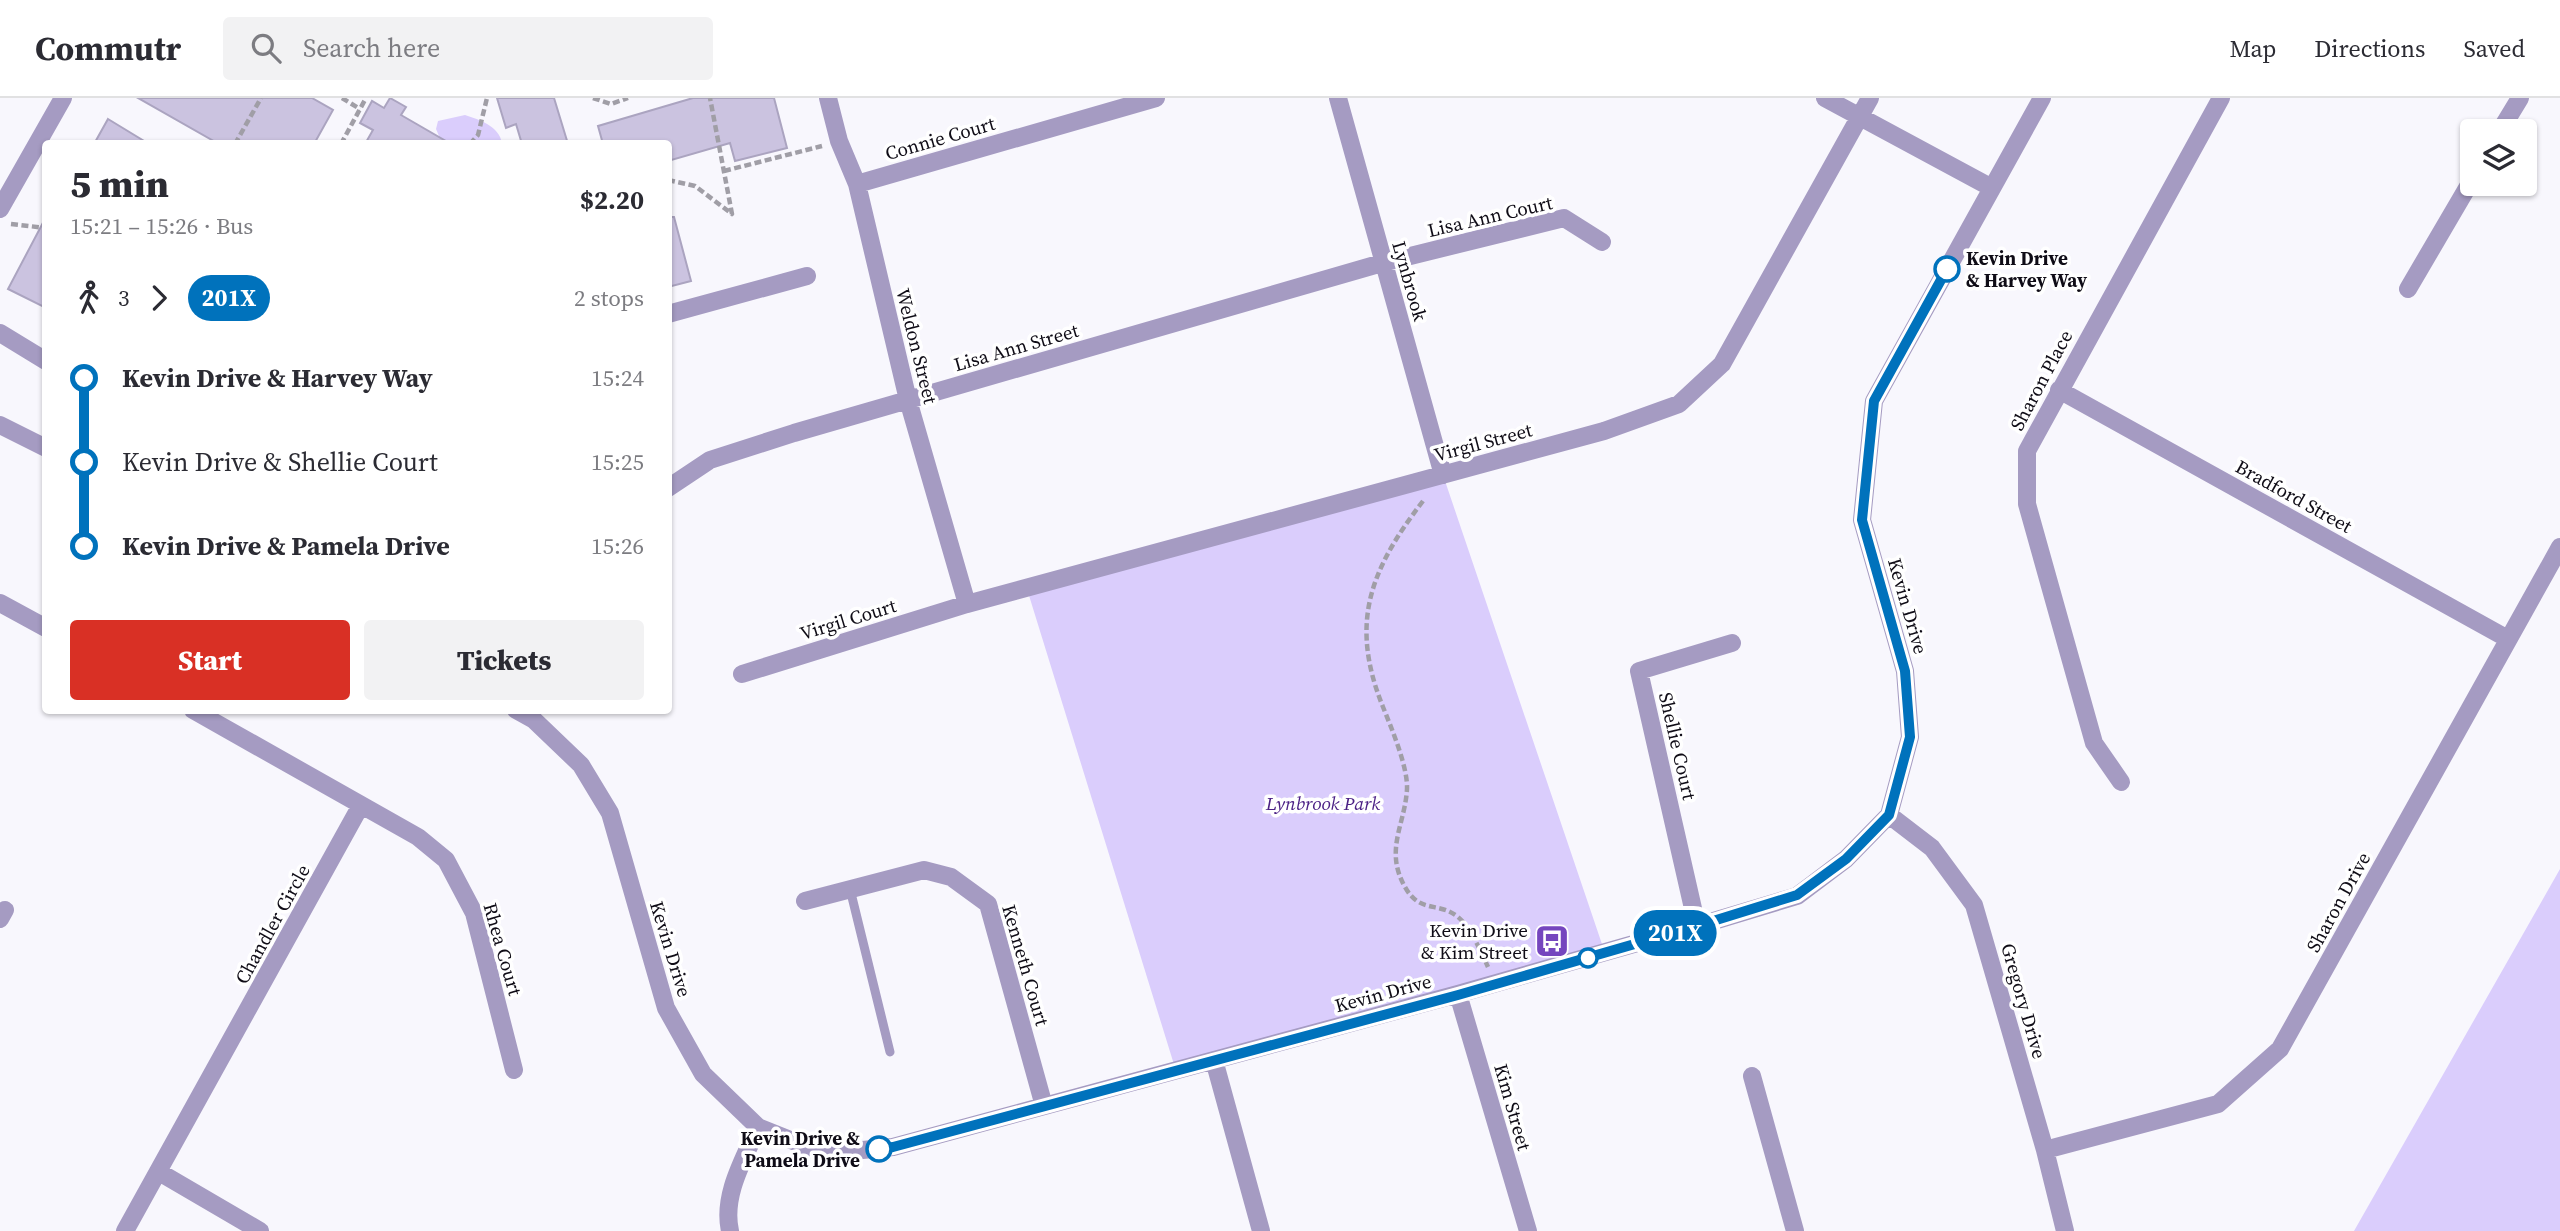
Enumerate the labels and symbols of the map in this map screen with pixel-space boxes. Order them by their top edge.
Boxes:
street label: Connie Court [882,110,999,166]
street label: Lisa Ann Court [1425,189,1556,243]
street label: Lynbrook [1386,238,1434,325]
place label: Kevin Drive & Harvey Way [1966,245,2088,293]
marker: Kevin Drive & Harvey Way [1934,256,1960,282]
street label: Weldon Street [890,285,944,407]
street label: Lisa Ann Street [951,317,1082,377]
street label: Sharon Place [2004,325,2078,435]
street label: Virgil Street [1431,416,1536,468]
street label: Bradford Street [2231,453,2358,539]
street label: Kevin Drive [1882,555,1934,657]
street label: Virgil Court [797,592,900,646]
street label: Shellie Court [1653,690,1703,803]
park label: Lynbrook Park [1265,790,1380,816]
street label: Sharon Drive [2300,847,2376,957]
street label: Chandler Circle [228,860,316,988]
street label: Kevin Drive [644,898,698,1000]
street label: Rhea Court [477,900,529,999]
street label: Kenneth Court [996,902,1056,1029]
line badge: 201X [1626,910,1724,956]
place label: Kevin Drive & Kim Street [1421,917,1529,965]
bus stop icon: Kevin Drive & Kim Street [1533,922,1571,960]
street label: Gregory Drive [1995,940,2053,1062]
unlabelled marker [1578,948,1598,968]
street label: Kevin Drive [1332,968,1434,1018]
street label: Kim Street [1488,1061,1538,1154]
place label: Kevin Drive & Pamela Drive [740,1125,860,1173]
marker: Kevin Drive & Pamela Drive [866,1136,892,1162]

